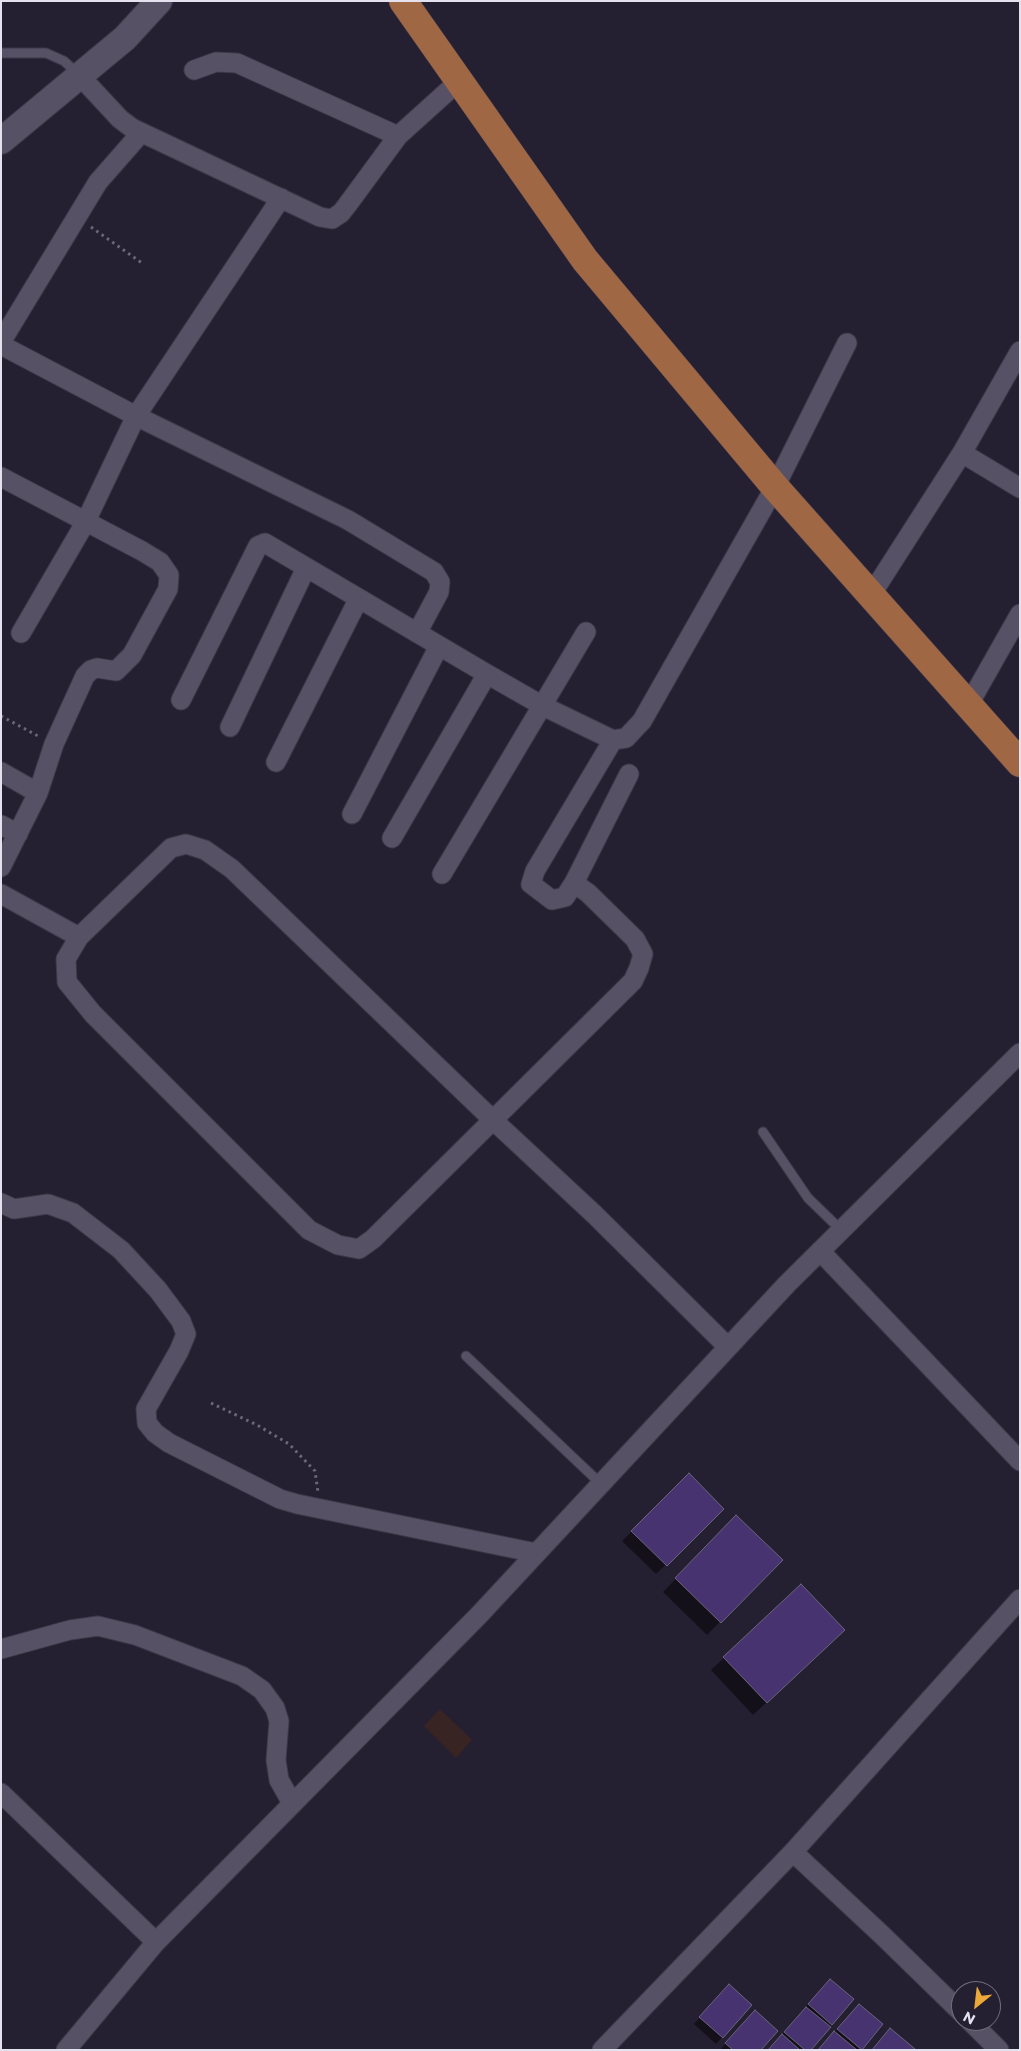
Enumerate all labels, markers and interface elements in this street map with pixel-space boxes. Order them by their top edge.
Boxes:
north arrow [951,1981,1001,2031]
text: N [960,2008,979,2029]

